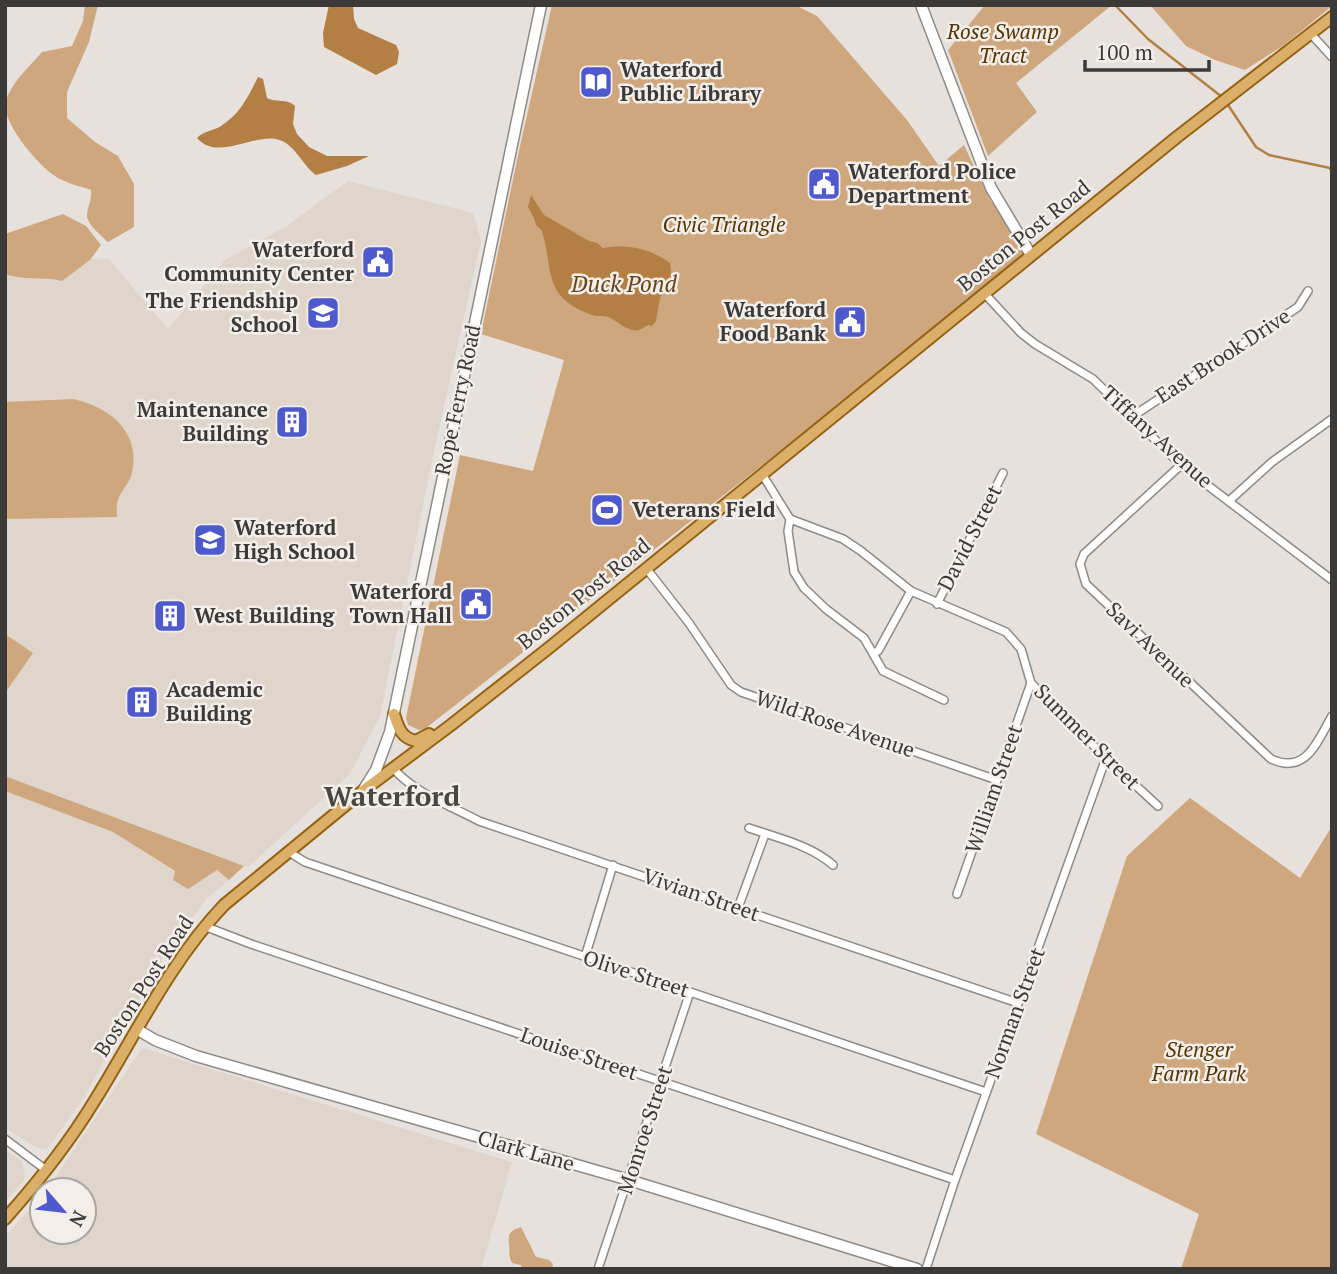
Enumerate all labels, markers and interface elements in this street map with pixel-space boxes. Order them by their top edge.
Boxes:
park label: Rose Swamp Tract [946,17,1059,69]
scale bar [1085,28,1209,72]
text: 100 m [1096,38,1153,66]
place label: Waterford Public Library [620,55,762,107]
library icon: Waterford Public Library [577,63,615,101]
place label: Waterford Police Department [848,157,1016,209]
public building icon: Waterford Police Department [805,165,843,203]
street label: Boston Post Road [951,173,1096,297]
park label: Civic Triangle [663,210,786,238]
place label: Waterford Community Center [164,235,354,287]
public building icon: Waterford Community Center [359,243,397,281]
water label: Duck Pond [570,268,677,299]
place label: The Friendship School [145,286,298,338]
school or university icon: The Friendship School [304,294,342,332]
place label: Waterford Food Bank [720,295,827,347]
street label: East Brook Drive [1150,301,1295,409]
public building icon: Waterford Food Bank [831,303,869,341]
street label: Rope Ferry Road [427,322,487,478]
street label: Tiffany Avenue [1096,379,1219,494]
place label: Maintenance Building [137,395,269,447]
building icon: Maintenance Building [273,403,311,441]
street label: David Street [930,480,1008,595]
sports icon: Veterans Field [588,491,626,529]
place label: Veterans Field [632,495,776,523]
place label: Waterford High School [234,513,355,565]
school or university icon: Waterford High School [191,521,229,559]
street label: Boston Post Road [511,531,656,655]
place label: Waterford Town Hall [349,577,452,629]
public building icon: Waterford Town Hall [457,585,495,623]
street label: Savi Avenue [1101,595,1201,693]
building icon: West Building [151,597,189,635]
place label: West Building [194,601,336,629]
place label: Academic Building [166,675,263,727]
street label: Summer Street [1029,677,1147,796]
building icon: Academic Building [123,683,161,721]
street label: Wild Rose Avenue [752,683,919,763]
street label: William Street [958,720,1028,857]
district label: Waterford [324,777,460,814]
street label: Vivian Street [639,861,764,927]
street label: Boston Post Road [87,909,199,1061]
street label: Olive Street [580,943,693,1003]
street label: Norman Street [977,943,1051,1082]
street label: Louise Street [517,1020,642,1086]
park label: Stenger Farm Park [1151,1035,1247,1087]
street label: Monroe Street [610,1062,678,1198]
street label: Clark Lane [475,1123,578,1177]
north arrow [28,1176,98,1246]
text: N [64,1207,93,1232]

